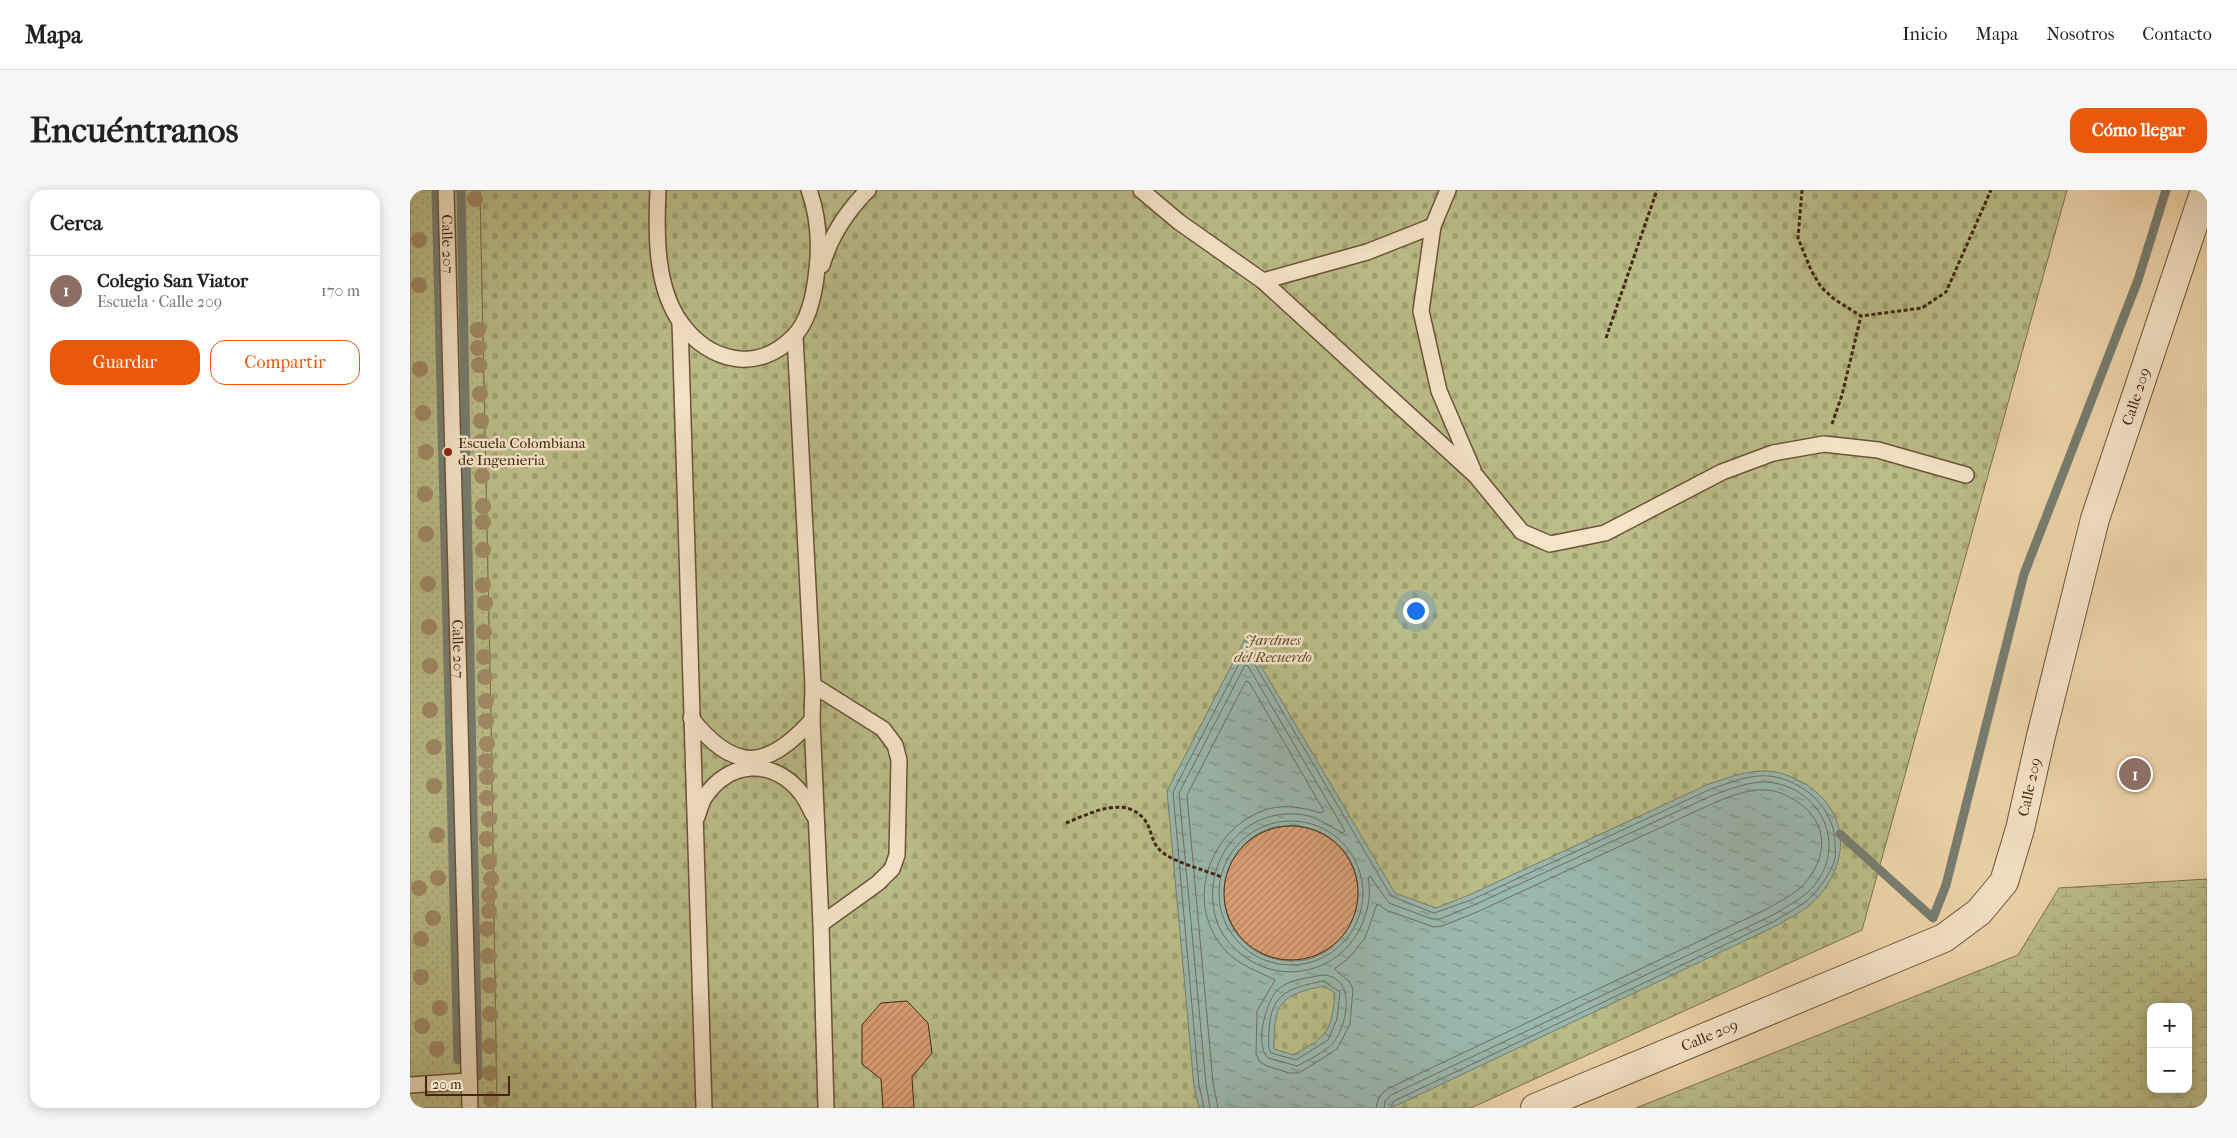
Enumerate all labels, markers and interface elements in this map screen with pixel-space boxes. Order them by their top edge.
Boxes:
text: Mapa [25,21,82,49]
text: Inicio [1903,24,1948,45]
text: Mapa [1976,24,2018,45]
text: Nosotros [2046,24,2114,45]
text: Contacto [2142,24,2212,45]
button: Cómo llegar [2070,108,2207,153]
text: Encuéntranos [30,110,238,151]
text: Cerca [50,211,102,235]
street label: Calle 207 [438,214,457,274]
text: Colegio San Viator [97,270,248,292]
text: 1 [63,281,69,300]
text: 170 m [321,281,360,300]
text: Escuela · Calle 209 [97,292,222,311]
button: Guardar [50,340,200,385]
button: Compartir [210,340,360,385]
street label: Calle 209 [2118,365,2154,428]
place label: Escuela Colombiana de Ingenieria [458,434,587,469]
marker: Escuela Colombiana de Ingenieria [442,446,454,458]
your location [1403,598,1429,624]
street label: Calle 207 [448,619,468,679]
park label: Jardines del Recuerdo [1234,631,1312,666]
pin: 1 [2119,755,2151,793]
street label: Calle 209 [2014,756,2045,818]
map controls [2147,1003,2192,1093]
button: + [2147,1003,2192,1048]
street label: Calle 209 [1678,1016,1741,1055]
button: − [2147,1048,2192,1093]
scale bar [425,1073,510,1096]
text: 20 m [432,1076,462,1093]

